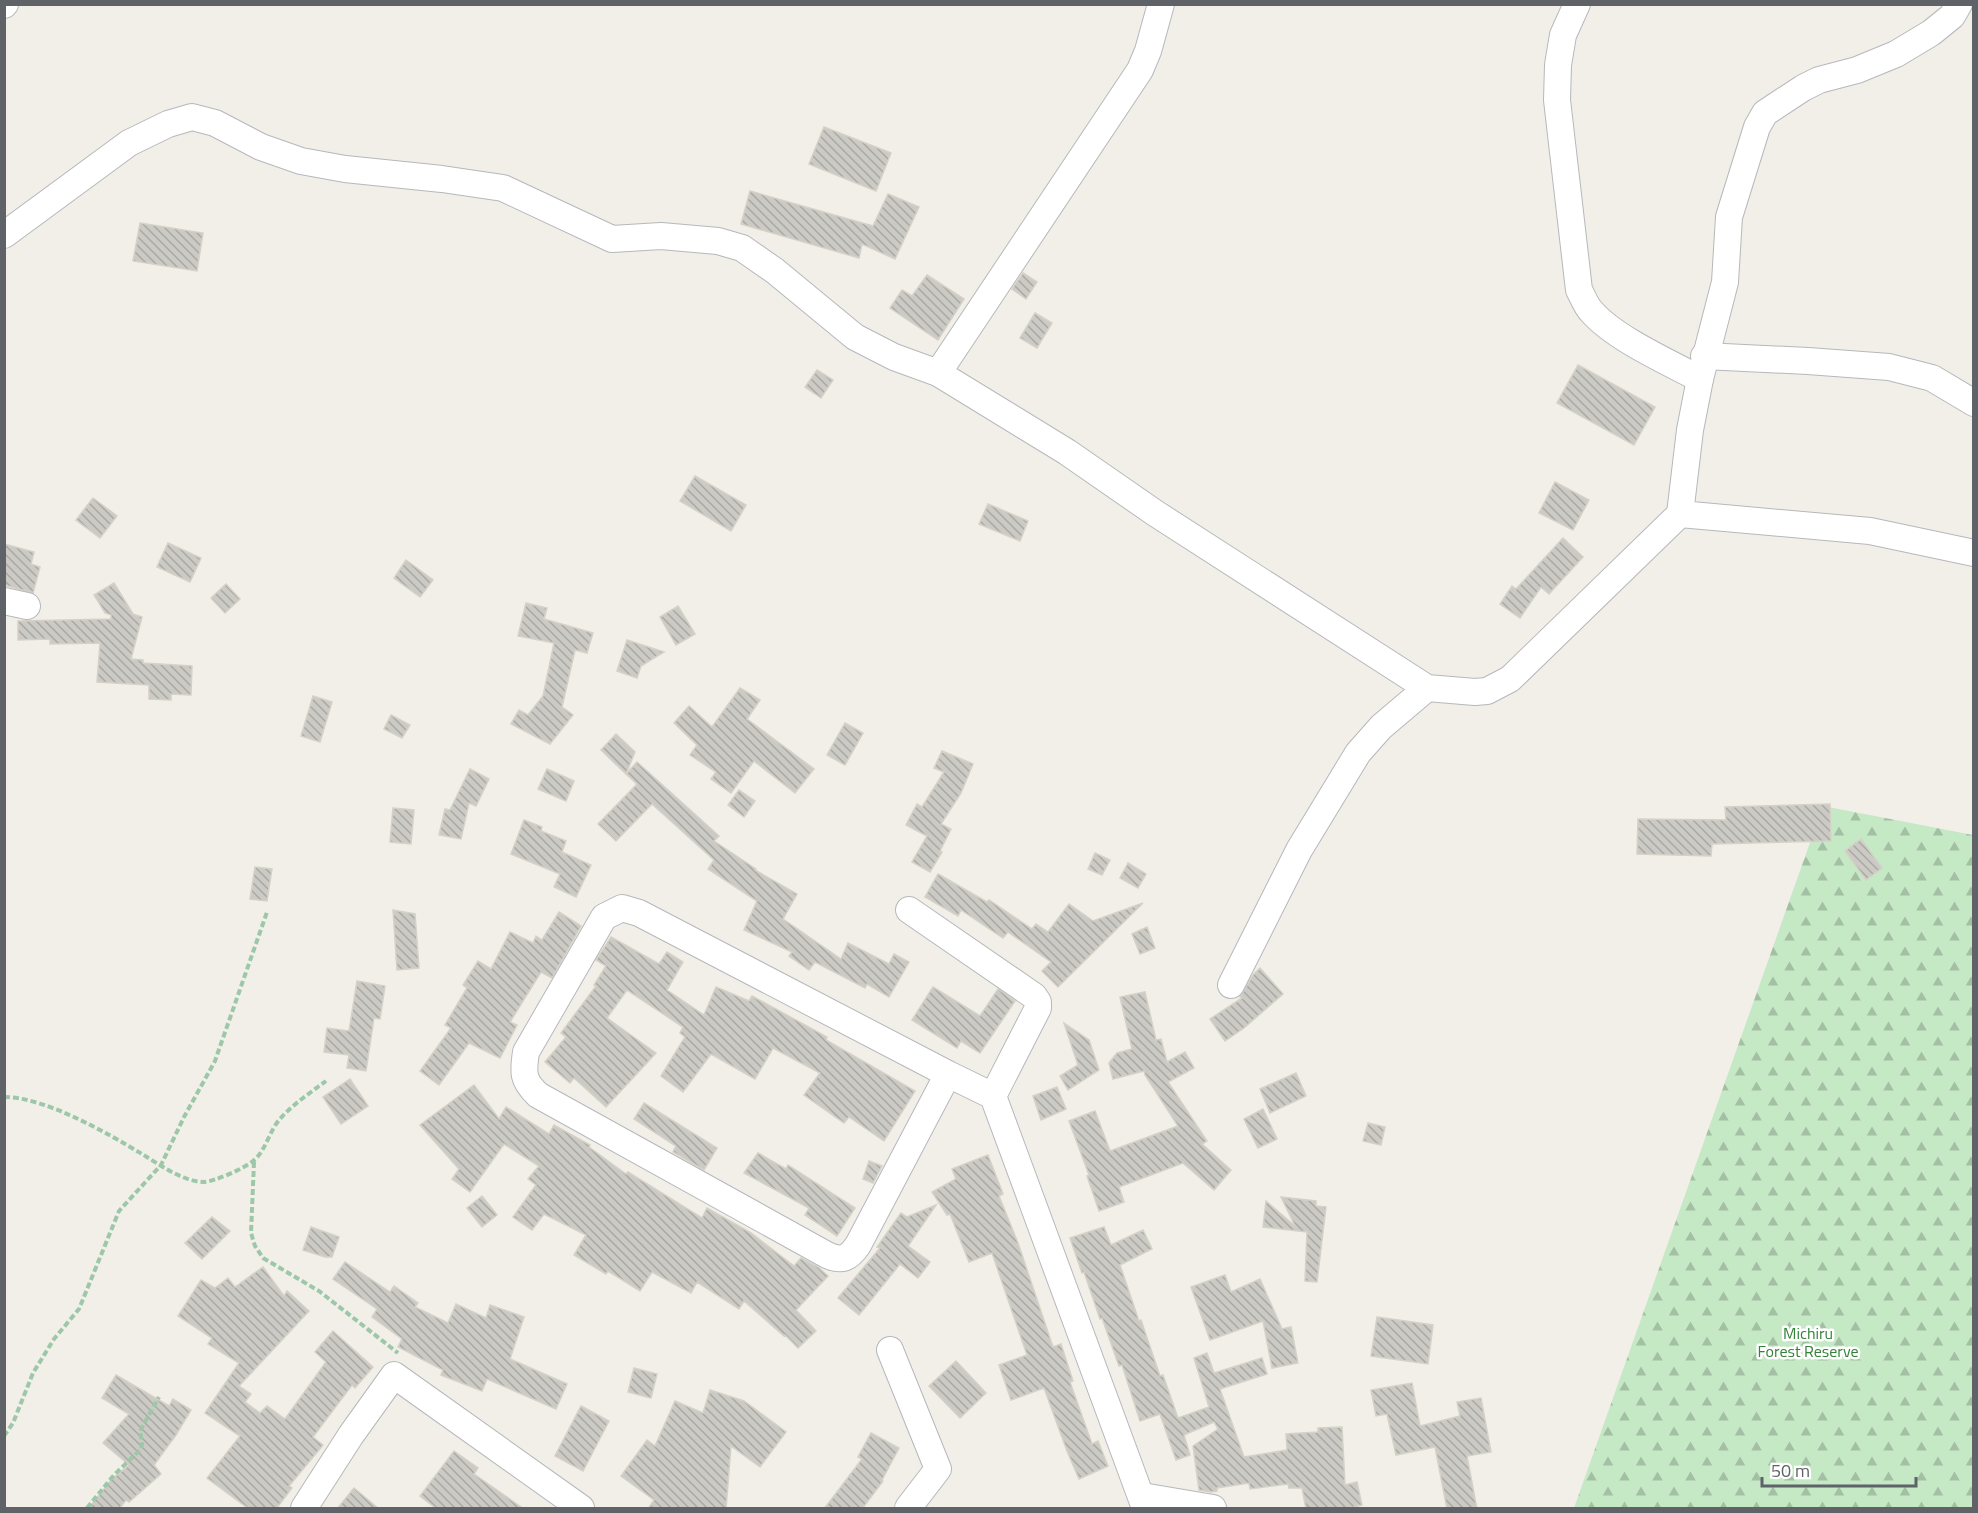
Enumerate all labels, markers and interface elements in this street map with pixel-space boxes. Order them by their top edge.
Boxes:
park label: Michiru Forest Reserve [1757,1321,1859,1363]
scale bar [1762,1450,1916,1488]
text: 50 m [1771,1457,1810,1484]

